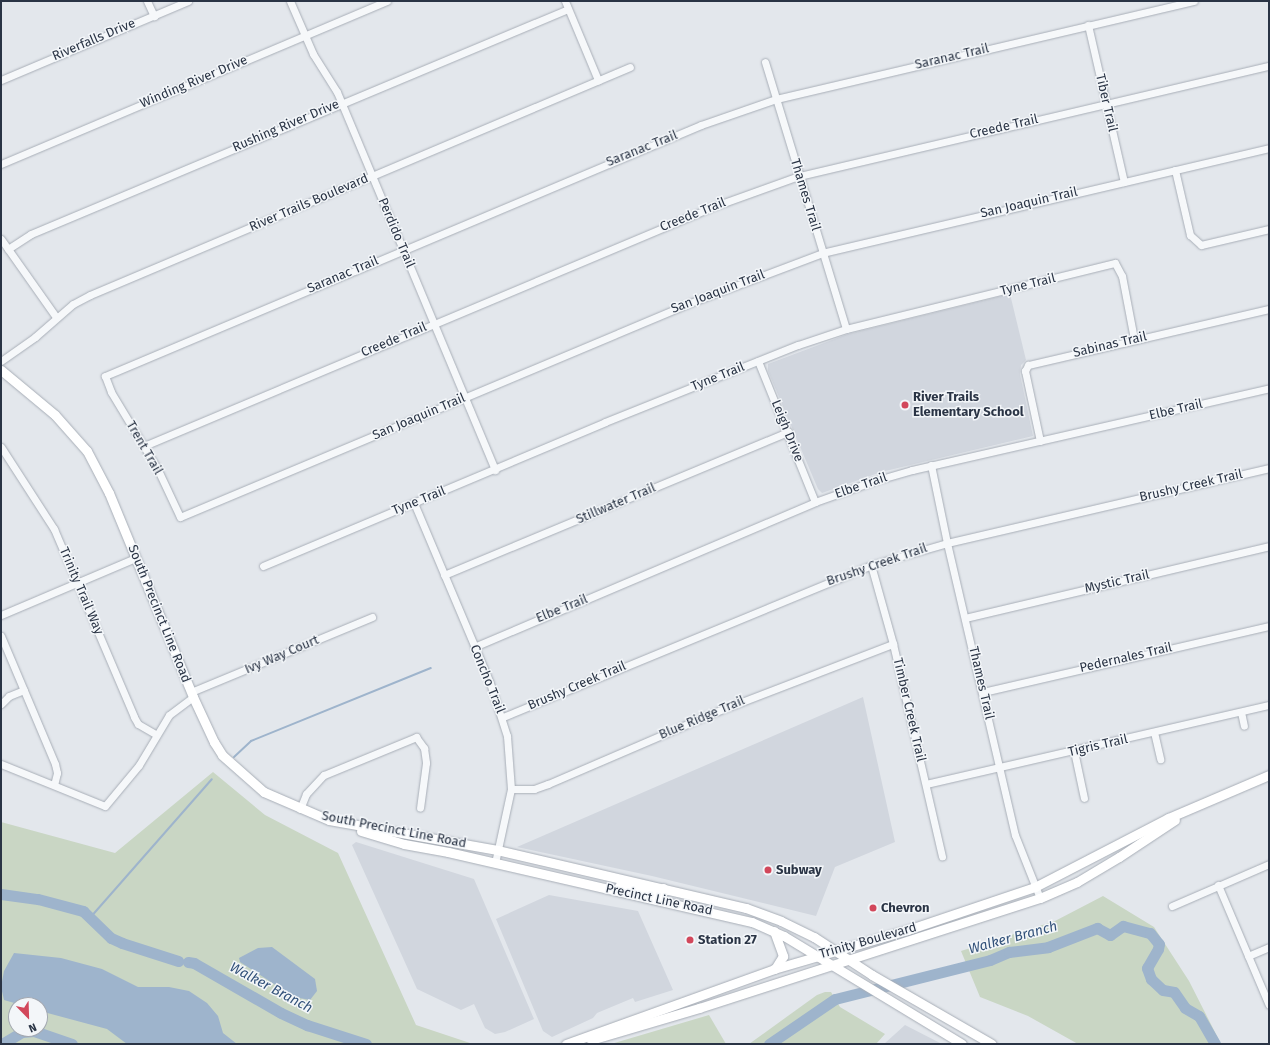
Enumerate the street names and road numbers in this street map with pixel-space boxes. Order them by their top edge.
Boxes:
street label: Riverfalls Drive [50,16,138,64]
street label: Saranac Trail [913,41,991,73]
street label: Winding River Drive [138,52,250,112]
street label: Tiber Trail [1092,72,1120,134]
street label: Rushing River Drive [230,96,342,156]
street label: Creede Trail [968,112,1040,142]
street label: Saranac Trail [604,128,680,170]
street label: Thames Trail [787,157,823,233]
street label: River Trails Boulevard [247,171,371,235]
street label: San Joaquin Trail [979,184,1079,222]
street label: Creede Trail [658,195,728,235]
street label: Perdido Trail [374,196,418,270]
street label: Saranac Trail [305,253,381,297]
street label: San Joaquin Trail [669,267,767,317]
street label: Tyne Trail [999,271,1057,299]
street label: Creede Trail [359,319,429,361]
street label: Sabinas Trail [1072,329,1148,361]
street label: Tyne Trail [689,359,747,395]
street label: San Joaquin Trail [370,390,468,444]
street label: Elbe Trail [1148,396,1204,424]
street label: Leigh Drive [768,398,806,464]
street label: Trent Trail [122,418,166,478]
street label: Brushy Creek Trail [1138,467,1244,505]
street label: Elbe Trail [833,470,889,502]
street label: Stillwater Trail [574,480,658,528]
street label: Tyne Trail [390,483,448,519]
street label: Brushy Creek Trail [825,540,929,590]
street label: South Precinct Line Road [124,543,194,685]
street label: Trinity Trail Way [56,545,106,637]
street label: Mystic Trail [1083,567,1151,597]
street label: Elbe Trail [534,592,590,626]
street label: Ivy Way Court [243,632,321,678]
street label: Pedernales Trail [1078,640,1174,676]
street label: Concho Trail [466,642,508,716]
street label: Thames Trail [965,645,997,721]
street label: Timber Creek Trail [889,656,929,764]
street label: Brushy Creek Trail [525,658,629,714]
street label: Blue Ridge Trail [657,693,747,743]
street label: Tigris Trail [1067,732,1129,760]
street label: South Precinct Line Road [320,808,468,852]
street label: Precinct Line Road [604,881,714,919]
street label: Trinity Boulevard [818,920,918,962]

